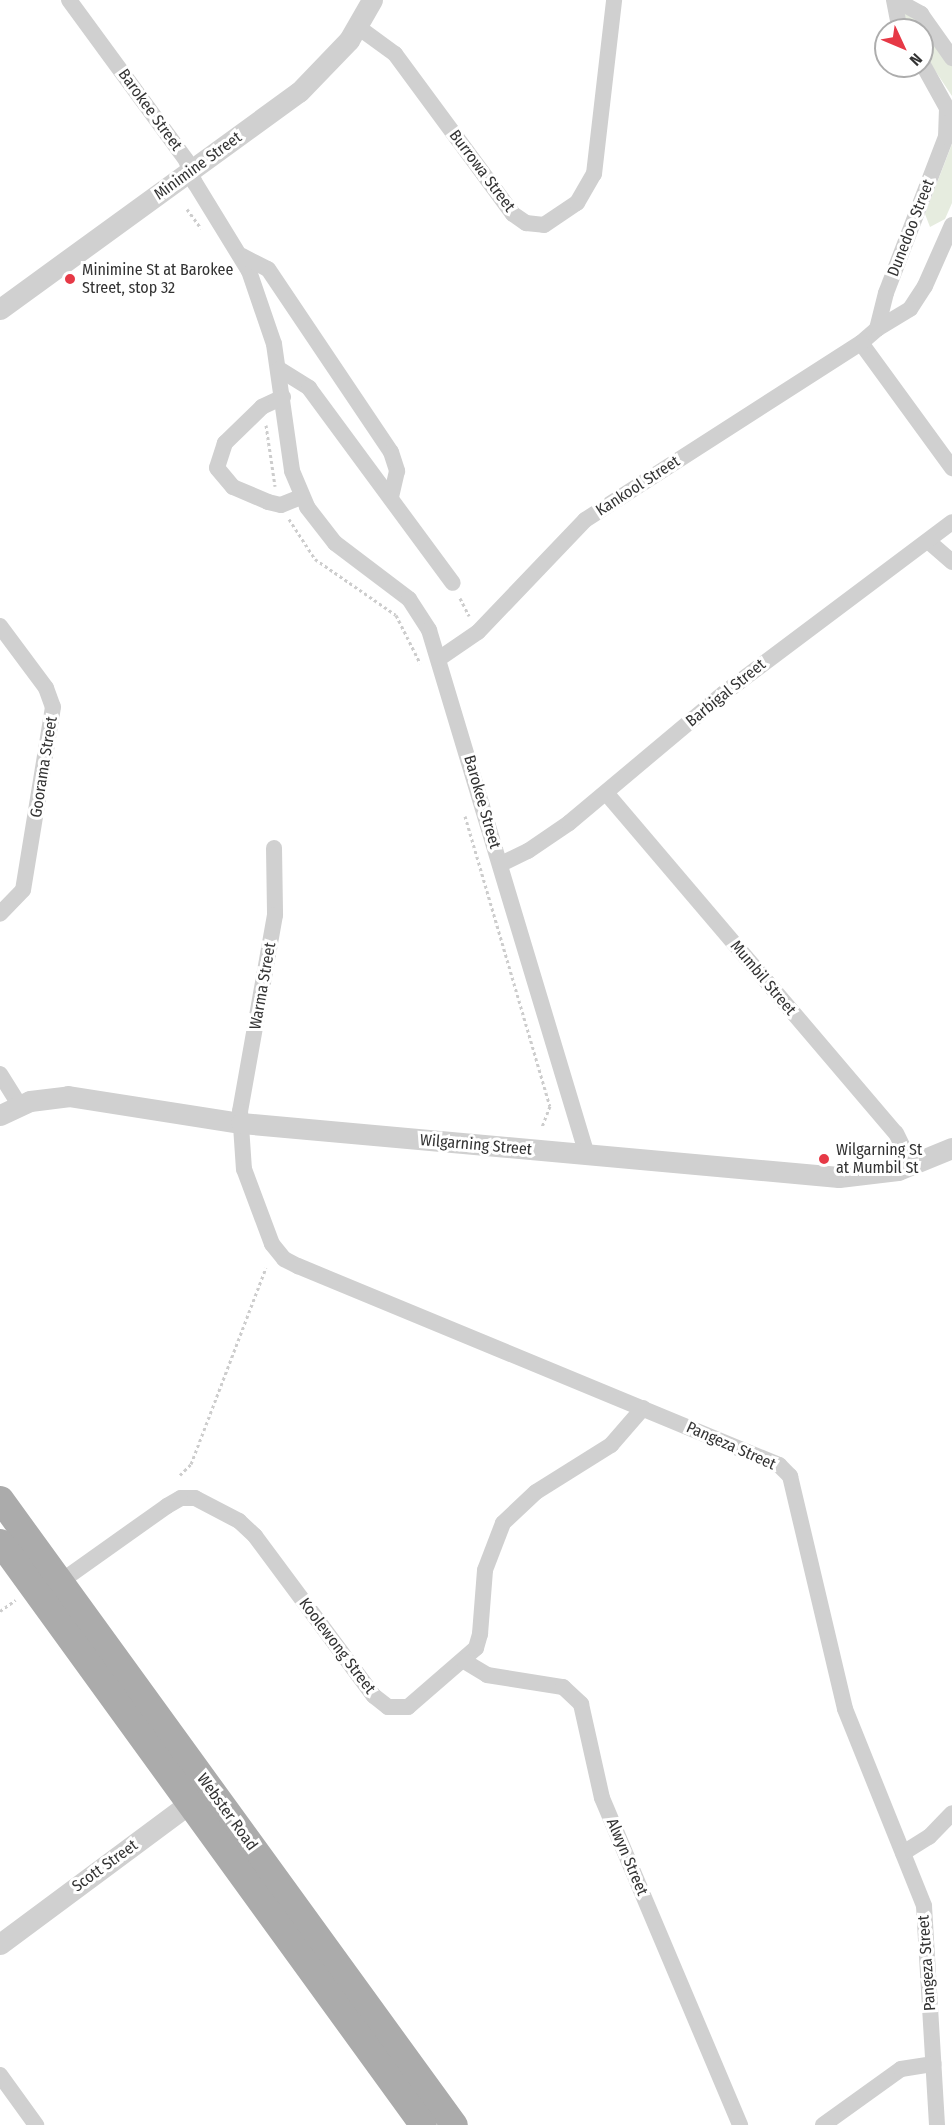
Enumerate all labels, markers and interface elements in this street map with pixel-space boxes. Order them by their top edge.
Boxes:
north arrow [874,18,934,78]
text: N [906,49,926,70]
street label: Barokee Street [114,65,186,155]
street label: Burrowa Street [445,126,519,216]
street label: Minimine Street [150,128,246,204]
street label: Dunedoo Street [884,177,938,279]
place label: Minimine St at Barokee Street, stop 32 [82,260,233,298]
marker: Minimine St at Barokee Street, stop 32 [63,272,77,286]
street label: Kankool Street [592,452,684,520]
street label: Barbigal Street [682,655,770,731]
street label: Goorama Street [27,715,61,819]
street label: Barokee Street [459,753,505,851]
street label: Mumbil Street [726,937,800,1019]
street label: Warma Street [246,941,280,1031]
street label: Wilgarning Street [419,1131,533,1159]
place label: Wilgarning St at Mumbil St [836,1140,922,1178]
marker: Wilgarning St at Mumbil St [817,1152,831,1166]
street label: Pangeza Street [683,1418,779,1474]
street label: Koolewong Street [295,1594,379,1698]
street label: Webster Road [193,1770,261,1854]
street label: Alwyn Street [602,1816,652,1898]
street label: Scott Street [68,1836,142,1896]
street label: Pangeza Street [914,1914,940,2012]

